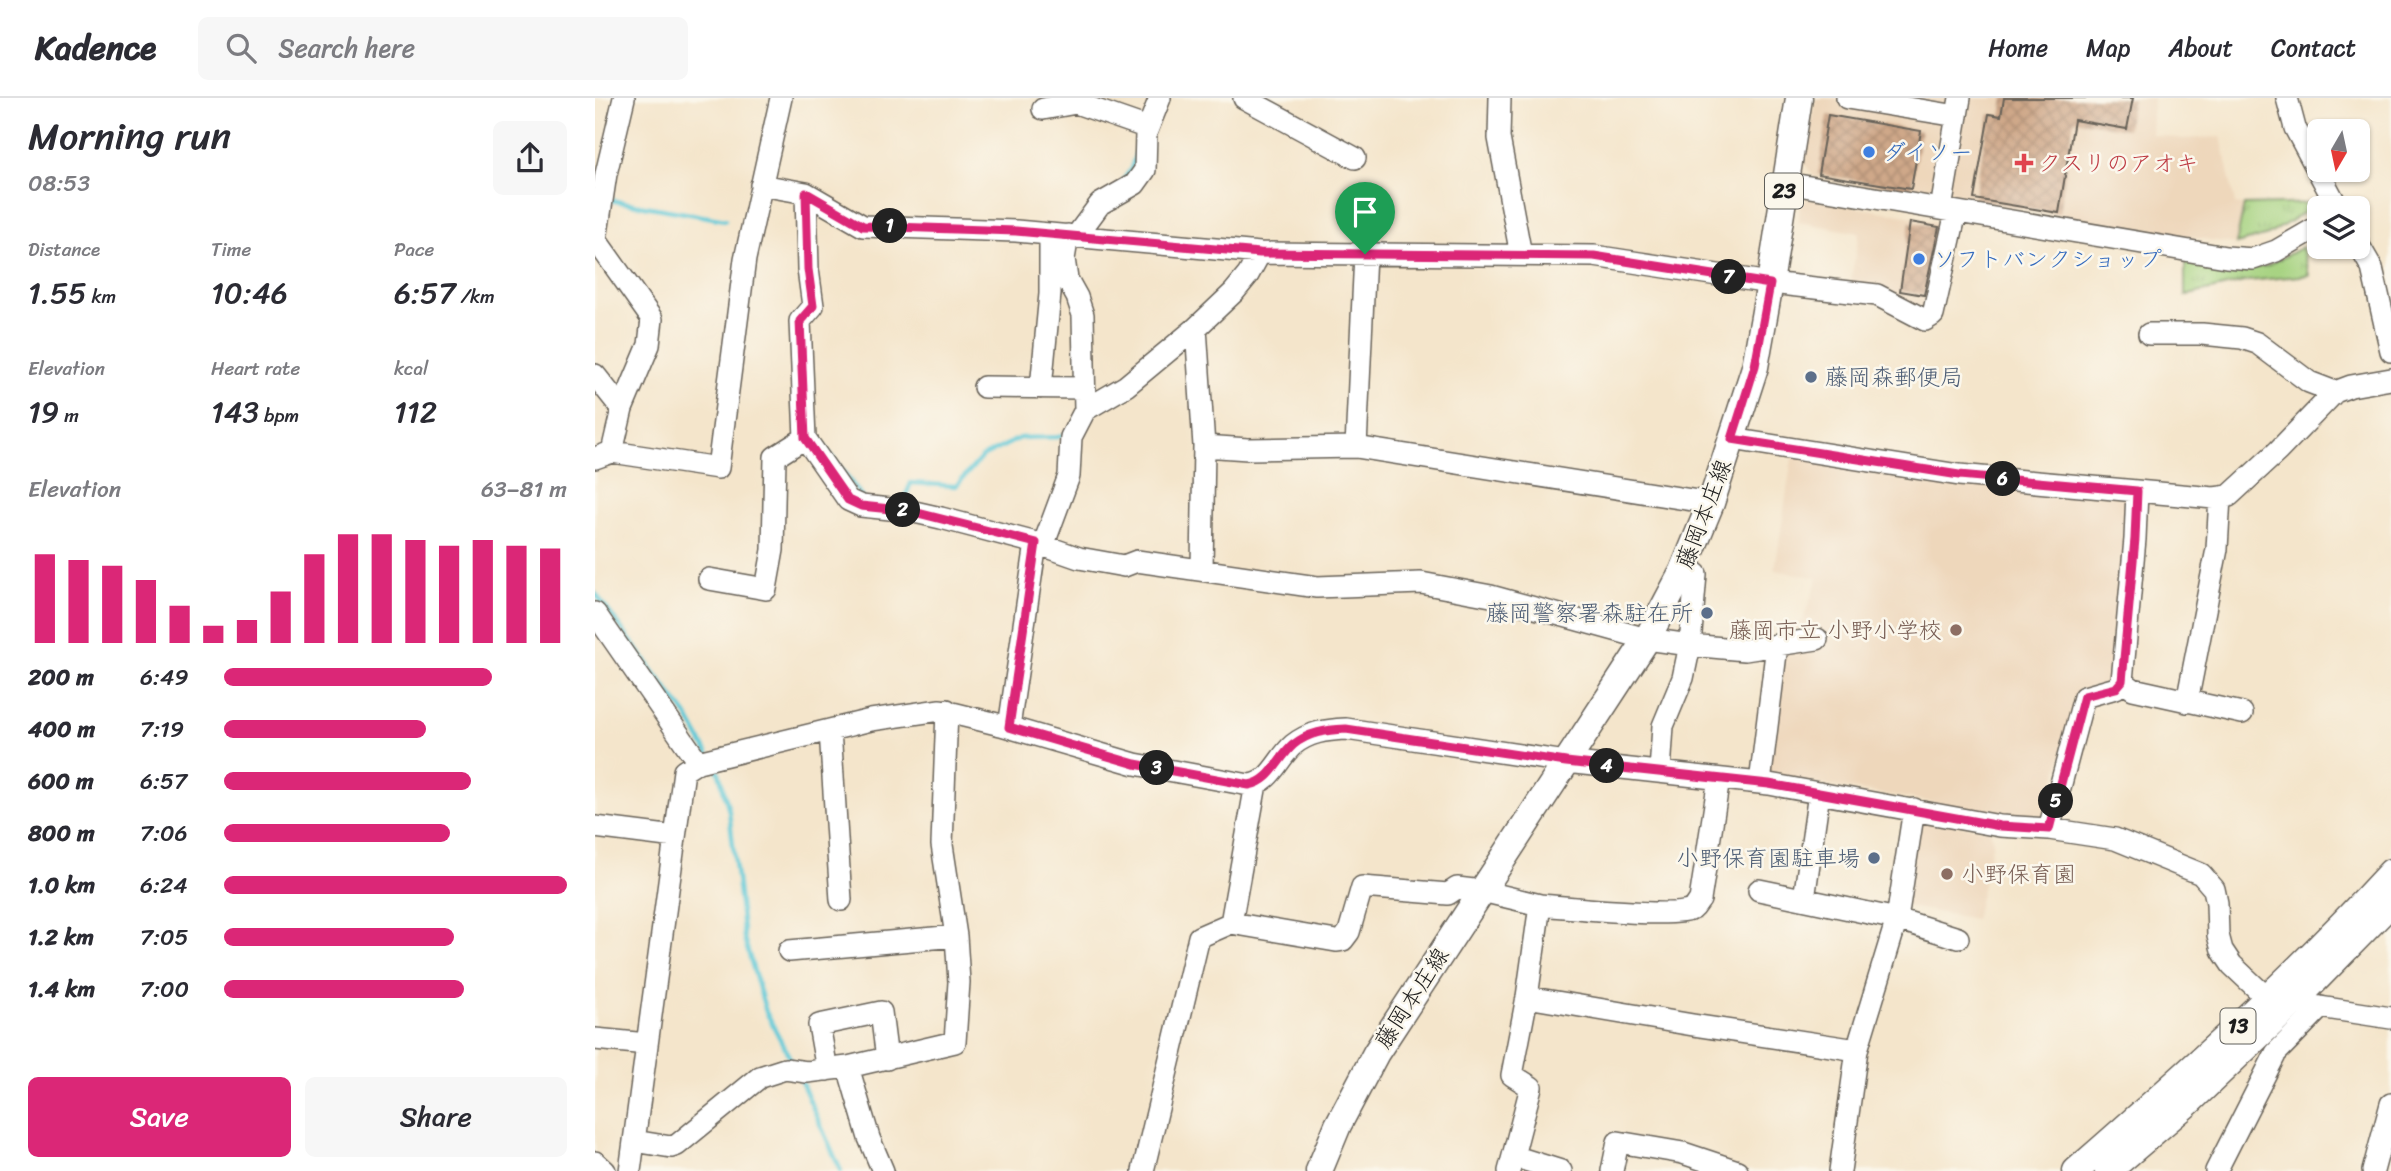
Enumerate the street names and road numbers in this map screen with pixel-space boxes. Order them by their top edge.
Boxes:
road number: 23 [1765,174,1803,208]
street label: 藤岡本庄線 [1664,453,1744,575]
street label: 藤岡本庄線 [1363,939,1461,1057]
road number: 13 [2221,1009,2255,1044]

